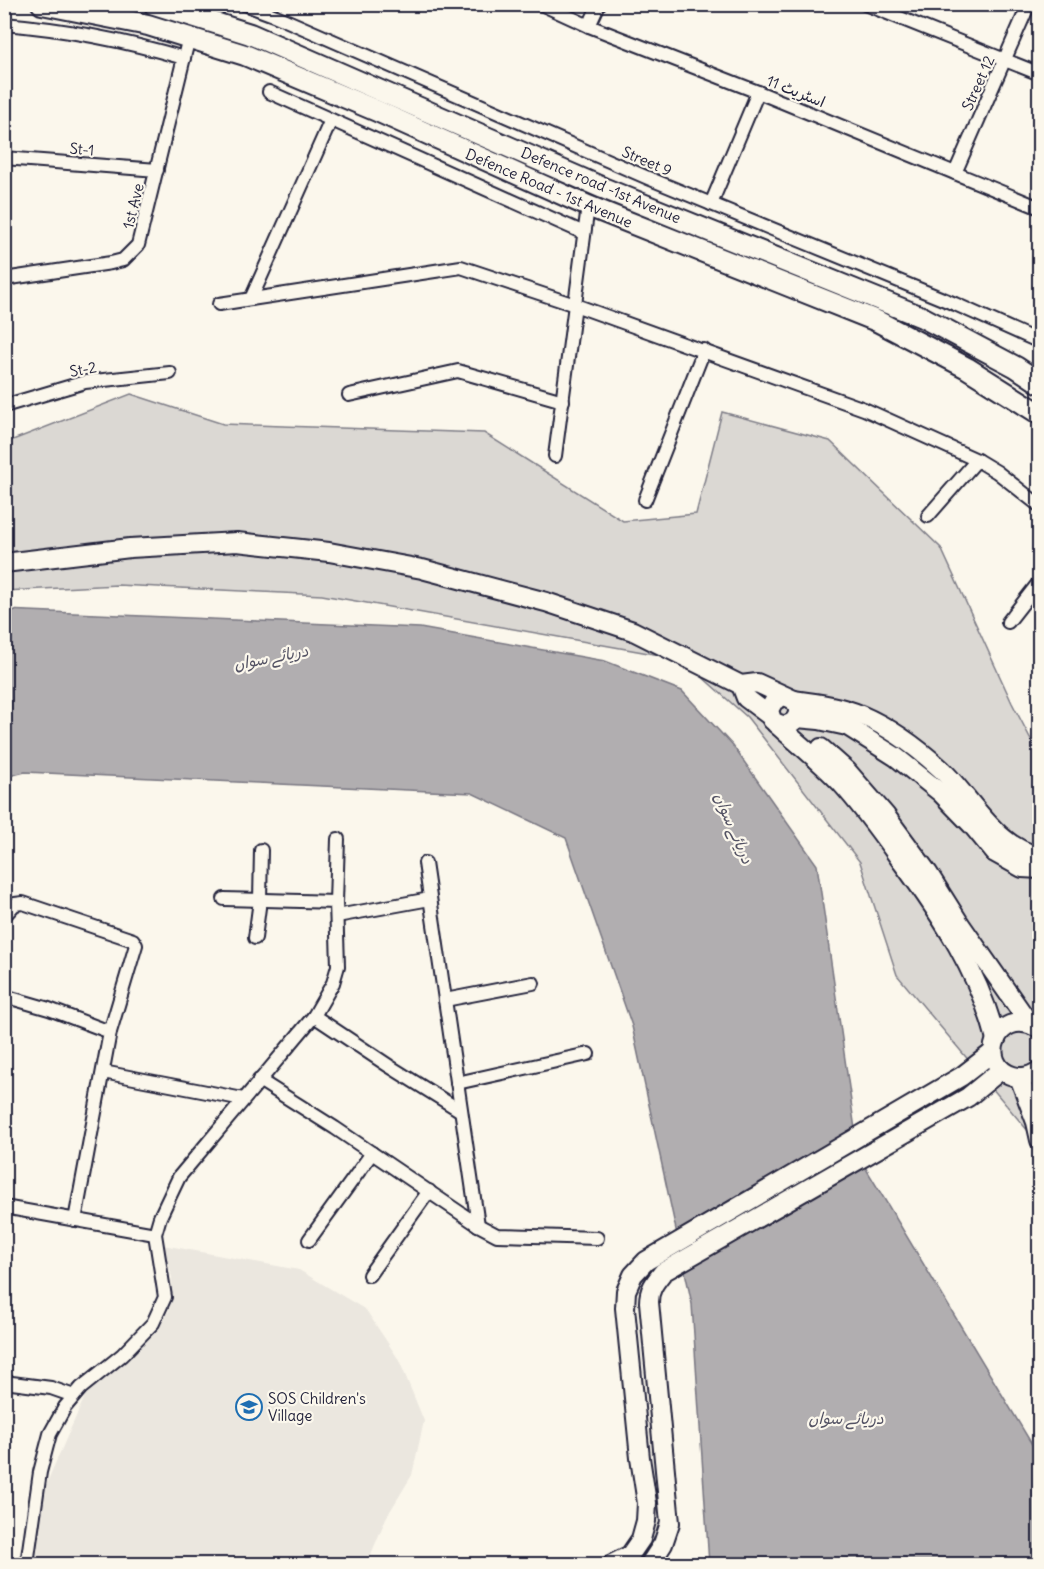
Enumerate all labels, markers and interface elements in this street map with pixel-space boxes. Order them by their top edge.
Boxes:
street label: Street 12 [958,53,998,113]
street label: اسٹریٹ 11 [764,71,828,111]
street label: St-1 [69,138,95,160]
street label: Street 9 [619,142,675,180]
street label: Defence road -1st Avenue [518,143,684,227]
street label: Defence Road - 1st Avenue [463,144,635,232]
street label: 1st Ave [118,181,148,231]
street label: St-2 [68,357,98,381]
water label: دریائے سواں [232,640,311,676]
water label: دریائے سواں [708,789,758,868]
place label: SOS Children's Village [268,1389,366,1425]
school or university icon: SOS Children's Village [234,1392,264,1422]
water label: دریائے سواں [808,1408,884,1430]

